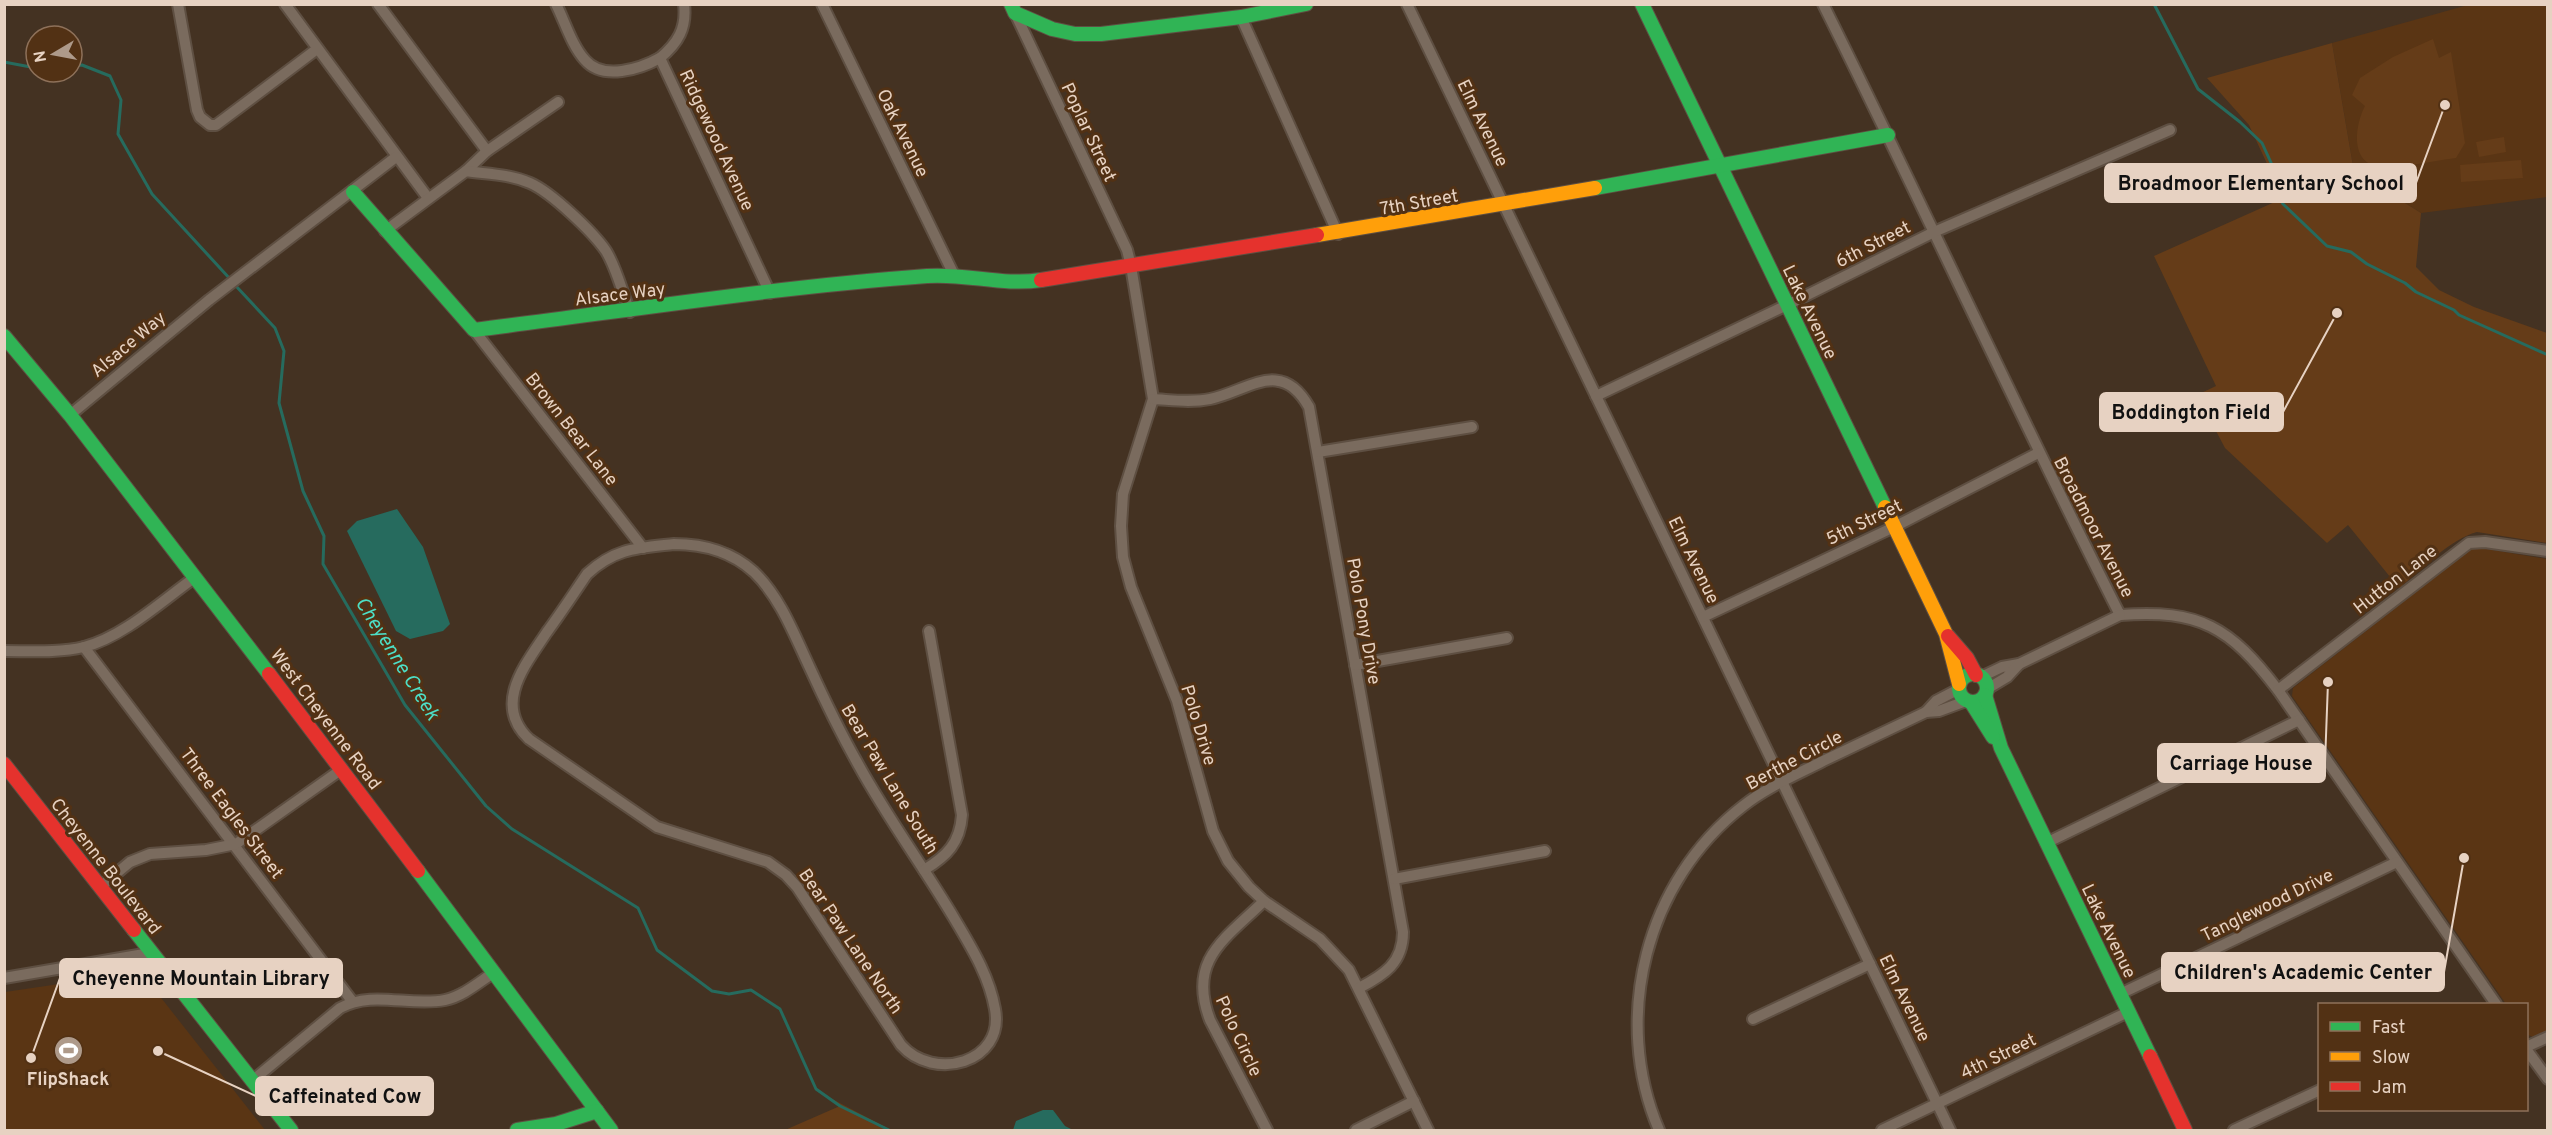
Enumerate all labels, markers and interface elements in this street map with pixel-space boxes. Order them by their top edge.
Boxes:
north arrow [24,24,84,84]
text: N [30,49,52,64]
street label: Ridgewood Avenue [673,66,758,215]
street label: Elm Avenue [1451,76,1513,171]
street label: Poplar Street [1055,79,1121,186]
street label: Oak Avenue [870,86,933,182]
callout: Broadmoor Elementary School [2105,164,2416,202]
text: Broadmoor Elementary School [2118,172,2404,198]
street label: 7th Street [1378,185,1460,222]
street label: 6th Street [1832,217,1915,274]
street label: Lake Avenue [1776,262,1841,364]
street label: Alsace Way [573,279,667,312]
street label: Alsace Way [87,307,171,383]
street label: Brown Bear Lane [519,369,622,491]
callout: Boddington Field [2100,393,2283,431]
text: Boddington Field [2112,401,2270,427]
street label: Broadmoor Avenue [2047,453,2138,602]
street label: 5th Street [1823,495,1906,552]
street label: Elm Avenue [1662,513,1724,608]
street label: Hutton Lane [2349,540,2442,620]
street label: Polo Pony Drive [1340,556,1385,686]
water label: Cheyenne Creek [348,592,445,726]
street label: West Cheyenne Road [264,645,385,795]
street label: Polo Drive [1174,682,1221,769]
street label: Bear Paw Lane South [835,700,943,859]
street label: Berthe Circle [1742,726,1847,796]
street label: Three Eagles Street [174,744,288,884]
callout: Carriage House [2158,744,2325,782]
text: Carriage House [2169,752,2313,778]
street label: Cheyenne Boulevard [44,794,165,940]
street label: Tanglewood Drive [2198,864,2337,948]
street label: Bear Paw Lane North [793,865,907,1019]
street label: Lake Avenue [2075,881,2140,983]
street label: Elm Avenue [1873,951,1935,1046]
callout: Children's Academic Center [2162,953,2444,991]
callout: Cheyenne Mountain Library [60,959,342,997]
text: Children's Academic Center [2174,961,2433,987]
text: Cheyenne Mountain Library [72,967,330,993]
street label: Polo Circle [1209,993,1266,1081]
legend [2318,1003,2528,1111]
text: Fast [2372,1017,2405,1040]
street label: 4th Street [1957,1029,2040,1086]
sports icon: FlipShack [52,1034,84,1066]
text: Slow [2372,1047,2410,1070]
place label: FlipShack [27,1069,109,1092]
callout: Caffeinated Cow [256,1077,433,1115]
text: Jam [2372,1077,2407,1100]
text: Caffeinated Cow [269,1085,421,1111]

